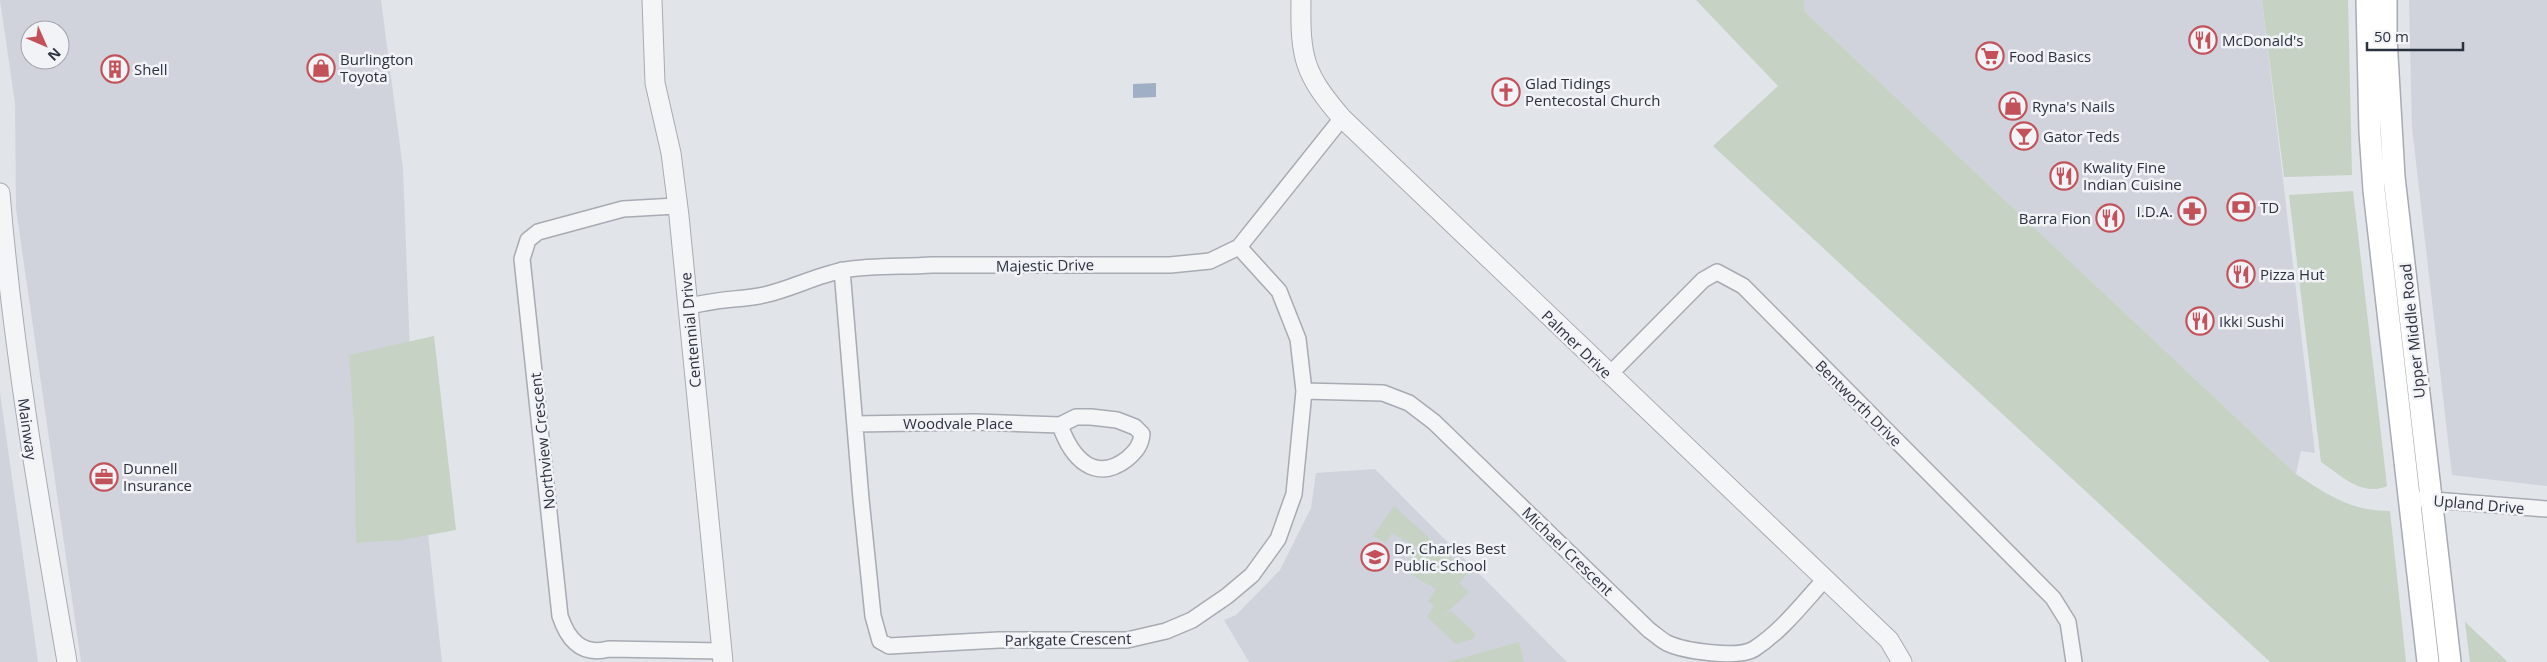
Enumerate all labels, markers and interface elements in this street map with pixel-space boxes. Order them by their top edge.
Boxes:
north arrow [20,20,70,70]
scale bar [2367,20,2463,52]
restaurant icon: McDonald's [2188,25,2218,55]
text: 50 m [2374,26,2409,46]
place label: McDonald's [2222,30,2304,50]
supermarket icon: Food Basics [1975,41,2005,71]
text: N [44,44,65,65]
place label: Food Basics [2009,46,2091,66]
place label: Burlington Toyota [340,49,414,86]
shop icon: Burlington Toyota [306,53,336,83]
building icon: Shell [100,54,130,84]
place label: Shell [134,59,167,79]
place label: Glad Tidings Pentecostal Church [1525,73,1661,110]
church icon: Glad Tidings Pentecostal Church [1491,77,1521,107]
shop icon: Ryna's Nails [1998,91,2028,121]
place label: Ryna's Nails [2032,96,2115,116]
bar icon: Gator Teds [2009,121,2039,151]
place label: Gator Teds [2043,126,2120,146]
place label: Kwality Fine Indian Cuisine [2083,157,2182,194]
restaurant icon: Kwality Fine Indian Cuisine [2049,161,2079,191]
bank icon: TD [2226,192,2256,222]
pharmacy icon: I.D.A. [2177,196,2207,226]
place label: TD [2260,197,2279,217]
place label: I.D.A. [2137,201,2173,221]
restaurant icon: Barra Fion [2095,203,2125,233]
place label: Barra Fion [2019,208,2091,228]
street label: Majestic Drive [996,254,1094,276]
restaurant icon: Pizza Hut [2226,259,2256,289]
street label: Upper Middle Road [2395,263,2429,399]
place label: Pizza Hut [2260,264,2325,284]
street label: Centennial Drive [675,271,705,389]
street label: Palmer Drive [1538,305,1616,383]
restaurant icon: Ikki Sushi [2185,306,2215,336]
place label: Ikki Sushi [2219,311,2284,331]
street label: Bentworth Drive [1811,355,1907,451]
street label: Northview Crescent [525,372,559,510]
street label: Mainway [14,397,42,462]
street label: Woodvale Place [903,413,1013,433]
place label: Dunnell Insurance [123,458,192,495]
office icon: Dunnell Insurance [89,462,119,492]
street label: Upland Drive [2433,490,2525,518]
street label: Michael Crescent [1518,502,1618,600]
place label: Dr. Charles Best Public School [1394,538,1506,575]
school or university icon: Dr. Charles Best Public School [1360,542,1390,572]
street label: Parkgate Crescent [1004,628,1132,650]

